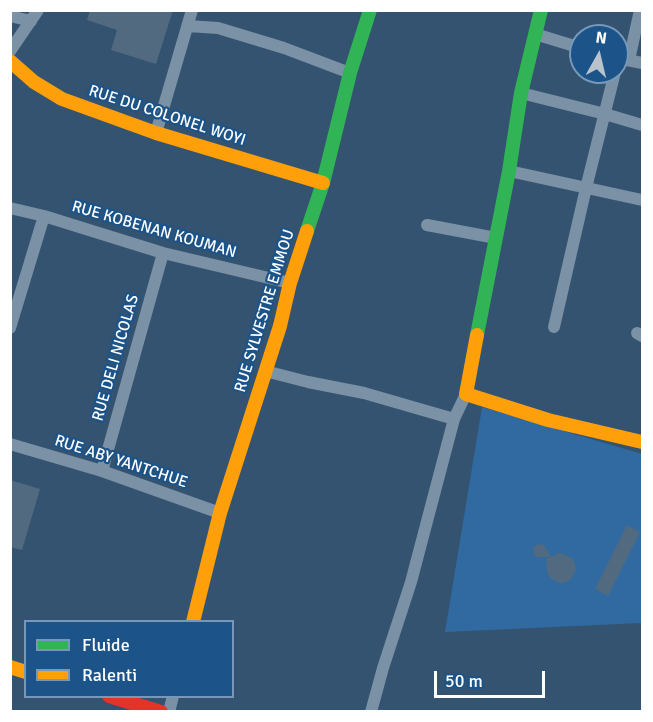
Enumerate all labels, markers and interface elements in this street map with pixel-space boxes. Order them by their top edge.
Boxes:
north arrow [569,24,629,84]
text: N [594,27,608,49]
street label: RUE DU COLONEL WOYI [86,82,248,150]
street label: RUE KOBENAN KOUMAN [69,197,239,263]
street label: RUE SYLVESTRE EMMOU [231,227,299,395]
street label: RUE DELI NICOLAS [89,292,143,424]
street label: RUE ABY YANTCHUE [52,431,190,493]
legend [24,620,234,698]
text: Fluide [82,634,130,656]
scale bar [437,659,548,697]
text: Ralenti [82,664,137,686]
text: 50 m [445,670,483,692]

